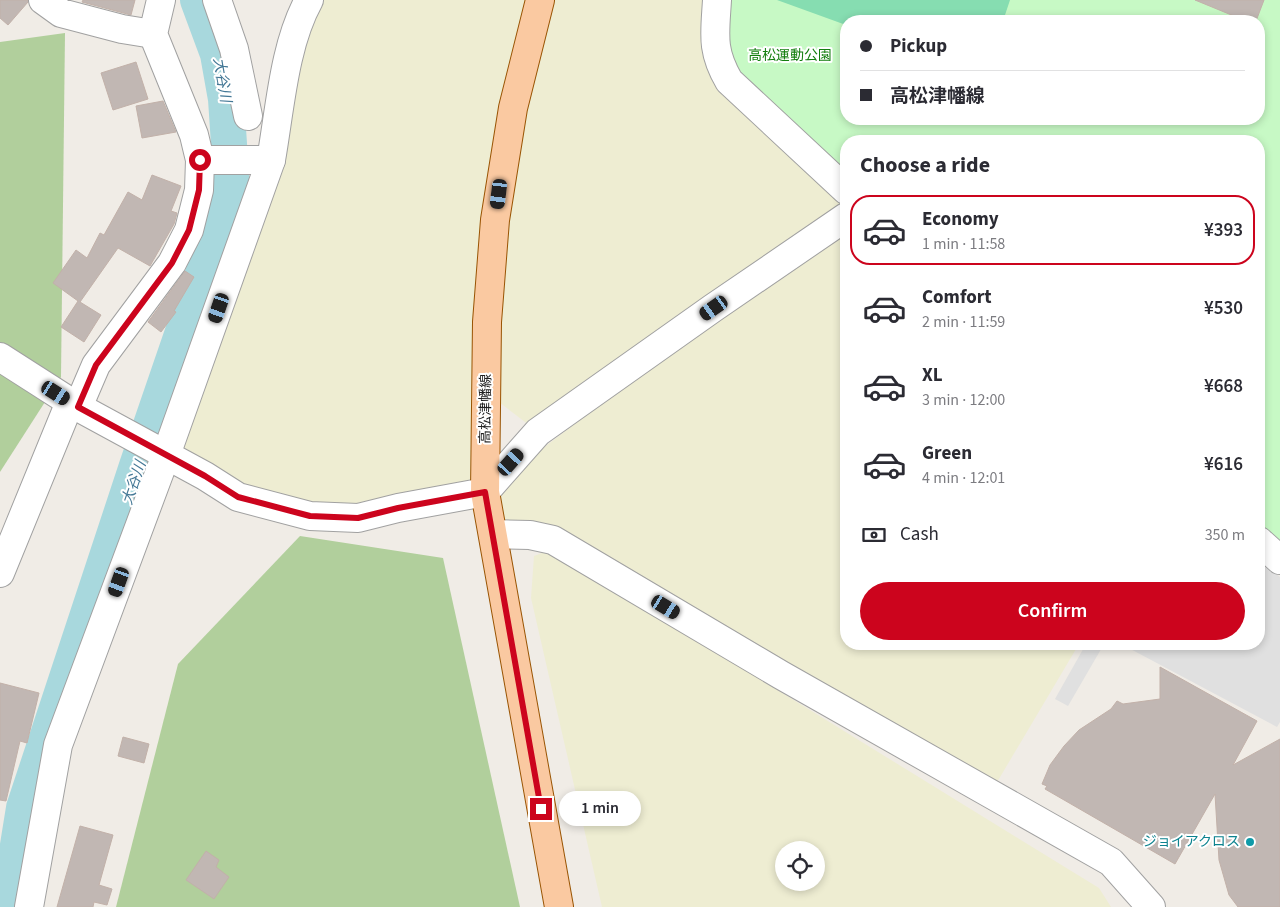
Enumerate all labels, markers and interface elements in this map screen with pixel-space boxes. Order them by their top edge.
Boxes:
text: Pickup [890,33,947,60]
park label: 高松運動公園 [748,46,832,66]
water label: 大谷川 [208,56,237,106]
text: 高松津幡線 [890,83,985,110]
route start [189,149,211,171]
text: Choose a ride [860,149,990,181]
car [489,178,508,210]
text: Economy [922,206,999,233]
icon: car [862,208,907,253]
text: ¥393 [1204,217,1243,244]
text: 1 min · 11:58 [922,233,1005,255]
text: Comfort [922,284,992,311]
icon: car [862,286,907,331]
car [207,291,230,325]
car [697,293,730,323]
text: ¥530 [1204,295,1243,322]
text: 2 min · 11:59 [922,311,1005,333]
text: XL [922,362,943,389]
icon: car [862,364,907,409]
text: ¥668 [1204,373,1243,400]
street label: 高松津幡線 [475,374,497,444]
car [39,379,72,407]
text: 3 min · 12:00 [922,389,1005,411]
text: Green [922,440,972,467]
icon: car [862,442,907,487]
car [495,446,526,478]
text: ¥616 [1204,451,1243,478]
water label: 大谷川 [117,456,152,508]
text: 4 min · 12:01 [922,467,1005,489]
icon: cash [860,521,888,549]
text: Cash [900,521,939,548]
text: 350 m [1205,524,1245,546]
car [106,565,131,599]
button: Confirm [860,582,1245,640]
car [649,593,682,621]
callout: 1 min [558,792,641,826]
text: 1 min [581,797,619,819]
route end [530,798,552,820]
place label: ジョイアクロス [1143,832,1240,852]
marker: ジョイアクロス [1244,836,1256,848]
map controls [775,841,825,891]
button: locate [775,841,825,891]

